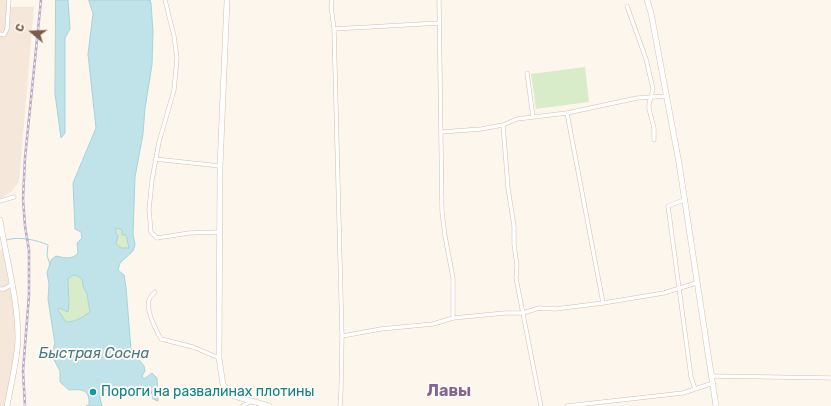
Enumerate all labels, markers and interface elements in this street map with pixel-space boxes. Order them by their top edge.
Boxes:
north arrow [12,12,52,52]
text: С [13,22,28,34]
water label: Быстрая Сосна [39,345,149,363]
district label: Лавы [427,381,471,401]
place label: Пороги на развалинах плотины [101,384,314,400]
marker: Пороги на развалинах плотины [88,387,98,397]

